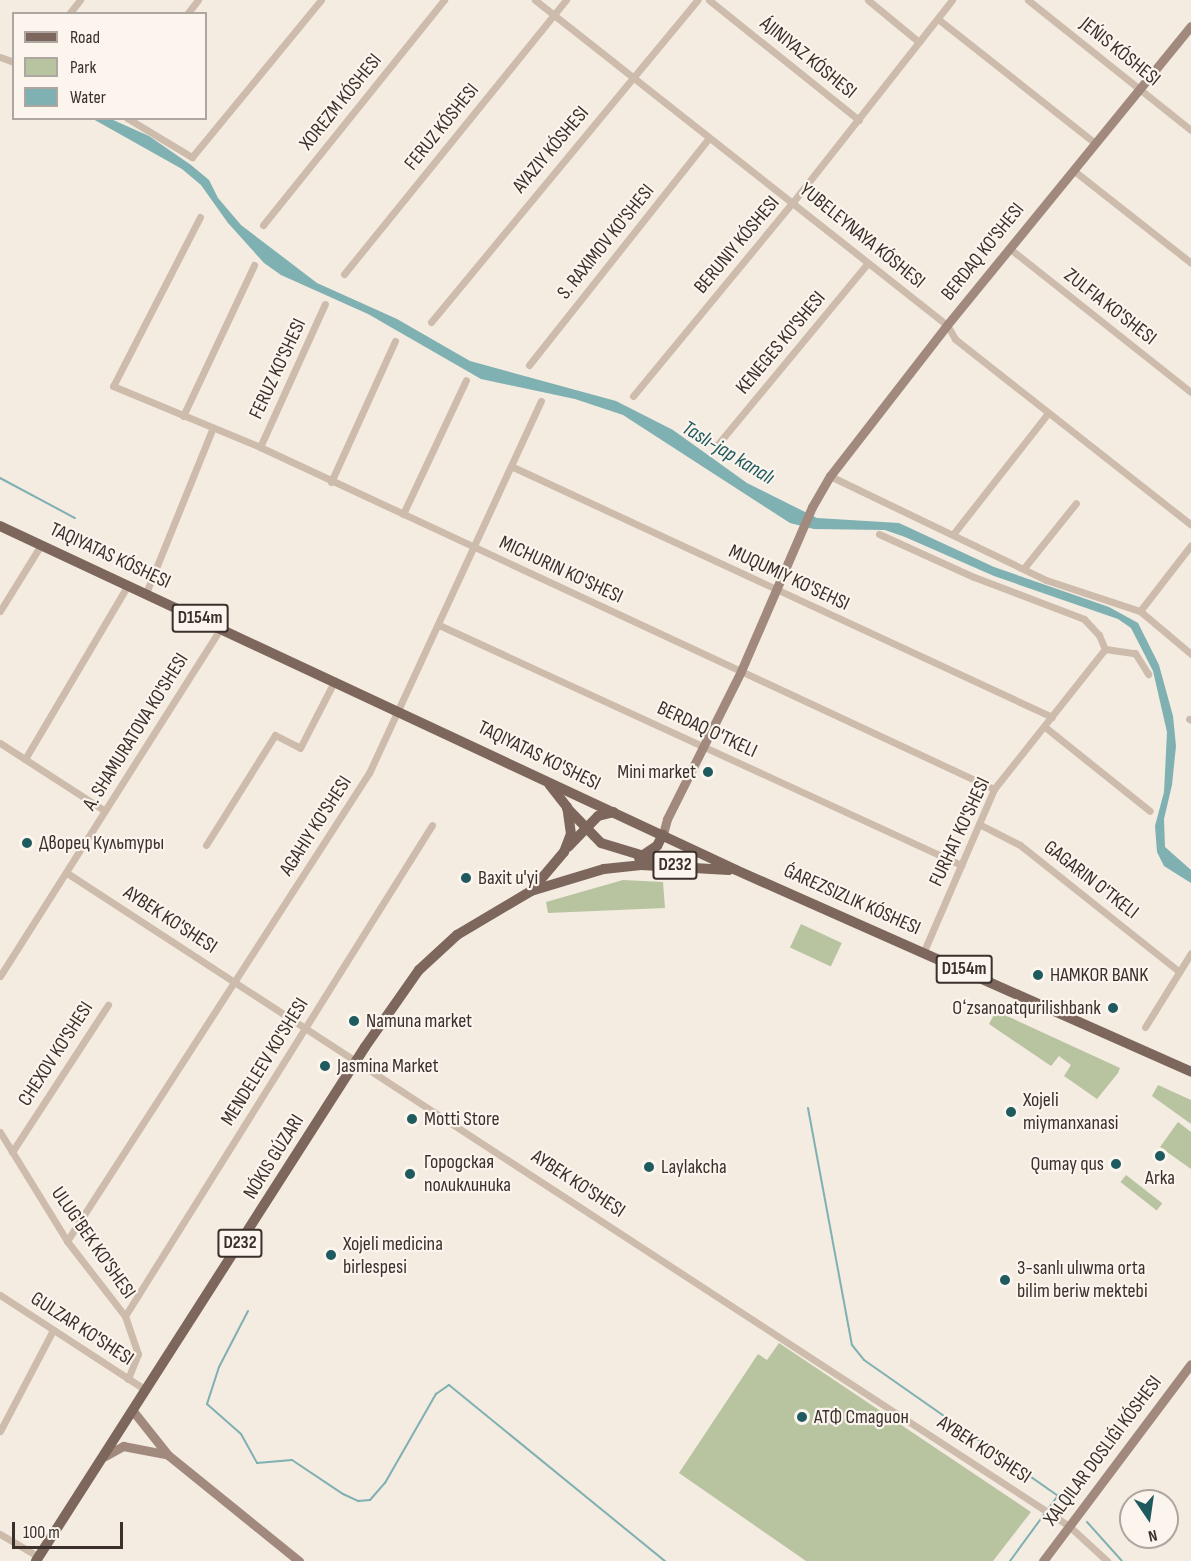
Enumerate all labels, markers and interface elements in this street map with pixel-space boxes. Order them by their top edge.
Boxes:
legend [12,12,207,120]
street label: ÁJINIYAZ KÓSHESI [755,12,861,104]
street label: JEŃIS KÓSHESI [1075,12,1165,92]
text: Road [70,27,100,48]
street label: XOREZM KÓSHESI [295,49,387,155]
text: Park [70,57,96,78]
street label: FERUZ KÓSHESI [400,79,484,175]
text: Water [70,87,106,108]
street label: AYAZIY KÓSHESI [508,102,594,198]
street label: YUBELEYNAYA KÓSHESI [794,178,930,294]
street label: S. RAXIMOV KO'SHESI [552,180,660,304]
street label: BERUNIY KÓSHESI [689,191,785,299]
street label: BERDAQ KO'SHESI [936,198,1030,306]
street label: ZULFIA KO'SHESI [1059,263,1161,351]
street label: KENEGES KO'SHESI [731,287,831,399]
street label: FERUZ KO'SHESI [244,315,312,423]
water label: Taslı-jap kanalı [677,416,779,490]
street label: TAQIYATAS KÓSHESI [46,518,174,594]
street label: MICHURIN KO'SHESI [495,531,627,609]
street label: MUQUMIY KO'SEHSI [725,540,853,616]
road number: D154m [172,603,228,633]
street label: A. SHAMURATOVA KO'SHESI [78,649,194,815]
street label: BERDAQ O'TKELI [653,696,761,764]
street label: TAQIYATAS KO'SHESI [474,716,604,796]
place label: Mini market [617,760,696,784]
marker: Mini market [701,765,715,779]
street label: AGAHIY KO'SHESI [275,772,357,880]
street label: FURHAT KO'SHESI [924,774,996,890]
place label: Дворец Культуры [39,831,164,855]
marker: Дворец Культуры [20,836,34,850]
street label: GAGARIN O'TKELI [1039,836,1143,924]
road number: D232 [651,850,699,880]
street label: ǴAREZSIZLIK KÓSHESI [780,859,924,941]
place label: Baxit u'yi [478,866,538,890]
marker: Baxit u'yi [459,871,473,885]
street label: AYBEK KO'SHESI [119,881,221,959]
road number: D154m [936,954,992,984]
place label: HAMKOR BANK [1050,963,1148,987]
marker: HAMKOR BANK [1031,968,1045,982]
street label: MENDELEEV KO'SHESI [216,994,314,1130]
place label: Oʻzsanoatqurilishbank [952,996,1101,1020]
street label: CHEXOV KO'SHESI [13,997,99,1111]
marker: Oʻzsanoatqurilishbank [1106,1001,1120,1015]
place label: Namuna market [366,1009,472,1033]
marker: Namuna market [347,1014,361,1028]
place label: Jasmina Market [337,1054,439,1078]
marker: Jasmina Market [318,1059,332,1073]
place label: Xojeli miymanxanasi [1023,1088,1119,1135]
marker: Xojeli miymanxanasi [1004,1105,1018,1119]
place label: Motti Store [424,1107,500,1131]
street label: NÓKIS GÚZARI [239,1110,309,1204]
marker: Motti Store [405,1112,419,1126]
street label: AYBEK KO'SHESI [527,1145,629,1223]
marker: Arka [1153,1149,1167,1163]
place label: Городская поликлиника [424,1150,511,1197]
place label: Qumay qus [1031,1152,1104,1176]
place label: Laylakcha [661,1155,727,1179]
marker: Qumay qus [1109,1157,1123,1171]
marker: Laylakcha [642,1160,656,1174]
marker: Городская поликлиника [401,1165,419,1183]
place label: Arka [1145,1166,1175,1190]
street label: ULUG'BEK KO'SHESI [46,1183,140,1303]
road number: D232 [216,1228,264,1258]
place label: Xojeli medicina birlespesi [343,1232,443,1279]
marker: Xojeli medicina birlespesi [324,1248,338,1262]
place label: 3-sanlı ulıwma orta bilim beriw mektebi [1017,1256,1148,1303]
marker: 3-sanlı ulıwma orta bilim beriw mektebi [998,1273,1012,1287]
street label: GULZAR KO'SHESI [26,1287,138,1371]
street label: XALQILAR DOSLIǴI KÓSHESI [1039,1371,1167,1531]
place label: АТФ Стадион [814,1405,909,1429]
marker: АТФ Стадион [795,1410,809,1424]
street label: AYBEK KO'SHESI [933,1411,1035,1489]
north arrow [1119,1489,1179,1549]
scale bar [15,1510,126,1548]
text: 100 m [23,1522,60,1543]
text: N [1146,1525,1159,1545]

